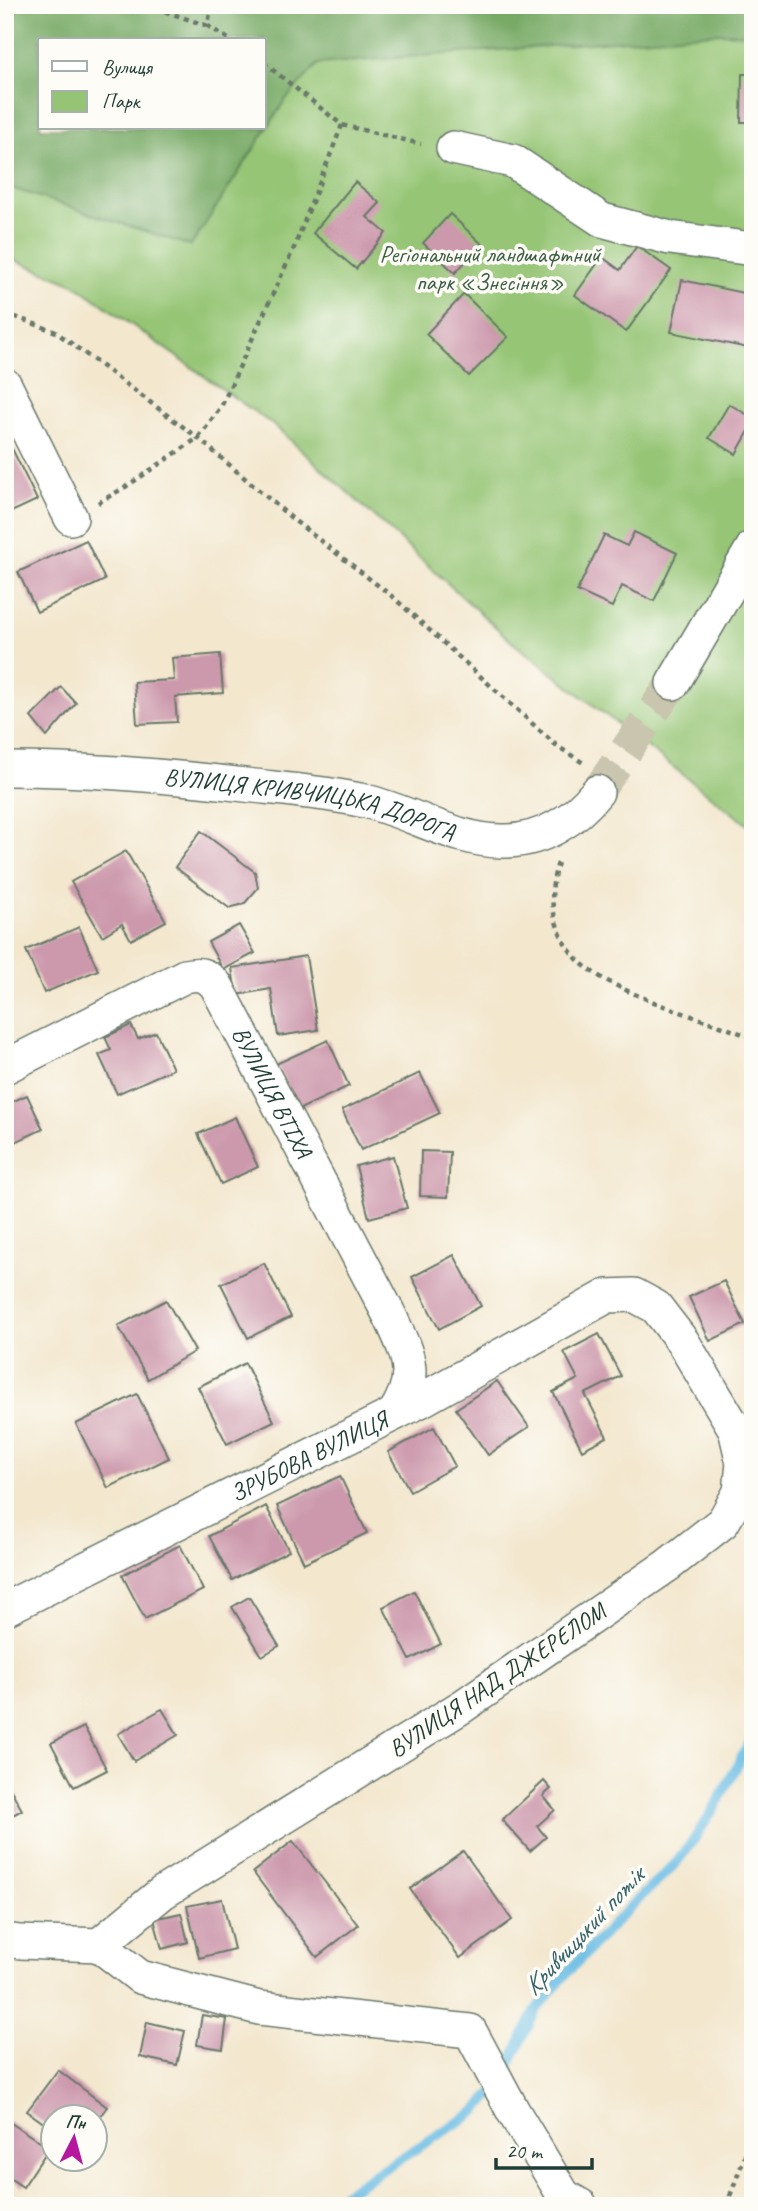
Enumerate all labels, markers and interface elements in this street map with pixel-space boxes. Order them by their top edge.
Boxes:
legend [38,38,266,130]
text: Вулиця [102,54,153,80]
text: Парк [102,88,142,114]
park label: Регіональний ландшафтний парк «Знесіння» [380,239,602,297]
street label: ВУЛИЦЯ КРИВЧИЦЬКА ДОРОГА [163,762,460,847]
street label: ВУЛИЦЯ ВТІХА [225,1021,320,1164]
street label: ЗРУБОВА ВУЛИЦЯ [225,1403,396,1509]
street label: ВУЛИЦЯ НАД ДЖЕРЕЛОМ [383,1595,613,1764]
water label: Кривчицький потік [516,1857,654,2002]
north arrow [38,2102,108,2172]
text: Пн [65,2109,88,2135]
scale bar [496,2127,592,2171]
text: 20 m [506,2138,544,2164]

